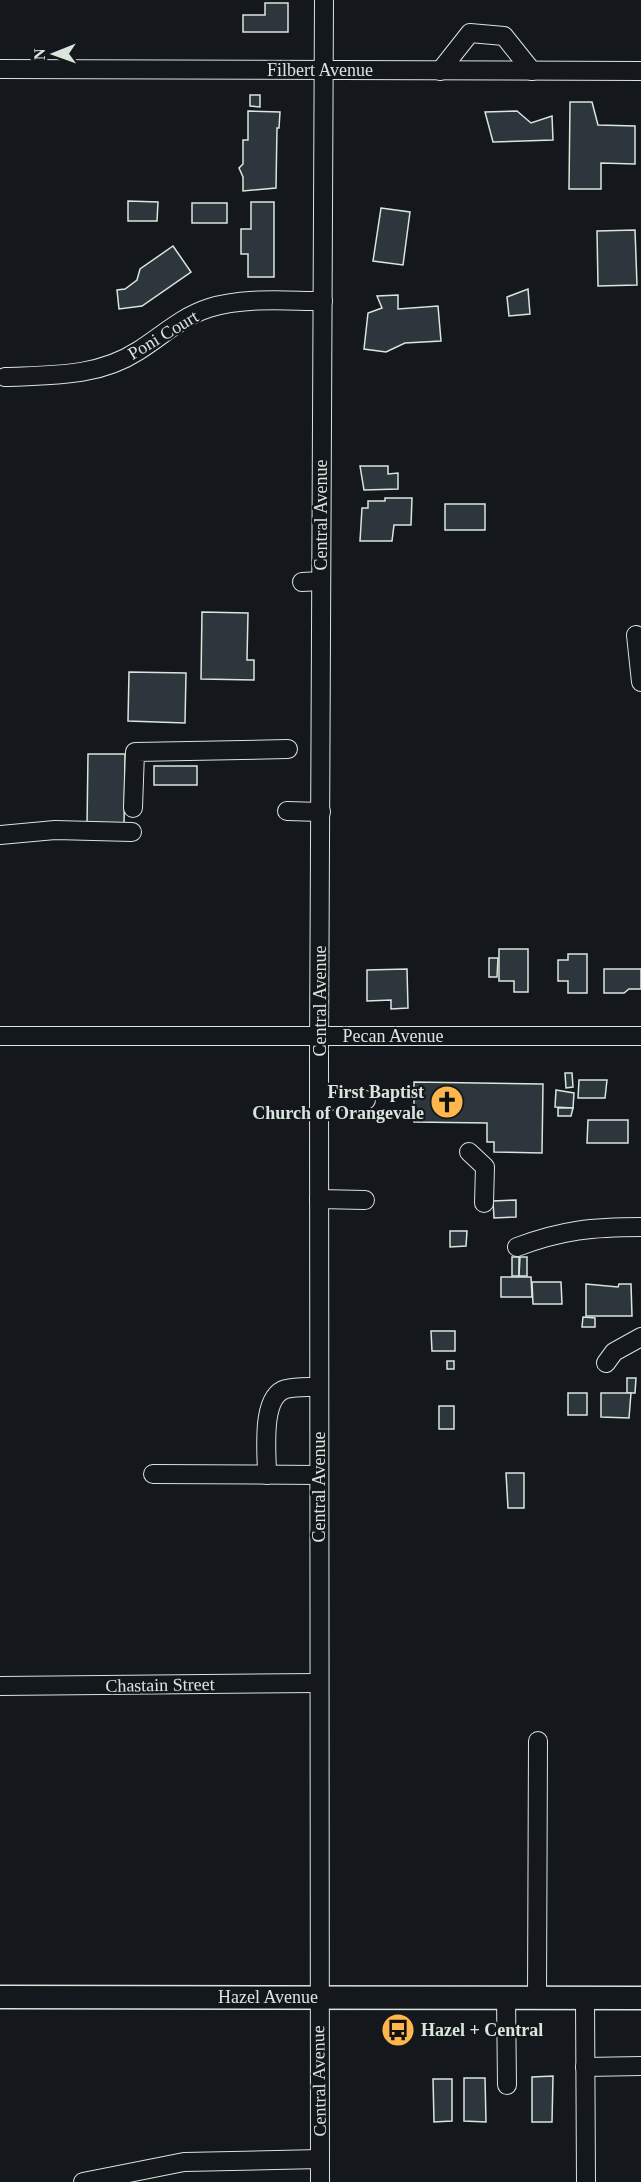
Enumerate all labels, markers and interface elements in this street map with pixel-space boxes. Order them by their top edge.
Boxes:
north arrow [24,24,84,84]
text: N [31,48,48,60]
street label: Filbert Avenue [267,60,373,80]
street label: Poni Court [124,306,202,364]
street label: Central Avenue [311,459,331,571]
street label: Central Avenue [310,945,330,1057]
street label: Pecan Avenue [342,1026,444,1046]
place label: First Baptist Church of Orangevale [252,1082,424,1123]
church icon: First Baptist Church of Orangevale [429,1084,465,1120]
street label: Central Avenue [309,1431,329,1543]
street label: Chastain Street [105,1674,215,1696]
street label: Hazel Avenue [218,1987,318,2007]
bus stop icon: Hazel + Central [380,2012,416,2048]
place label: Hazel + Central [421,2020,543,2040]
street label: Central Avenue [308,2025,330,2137]

